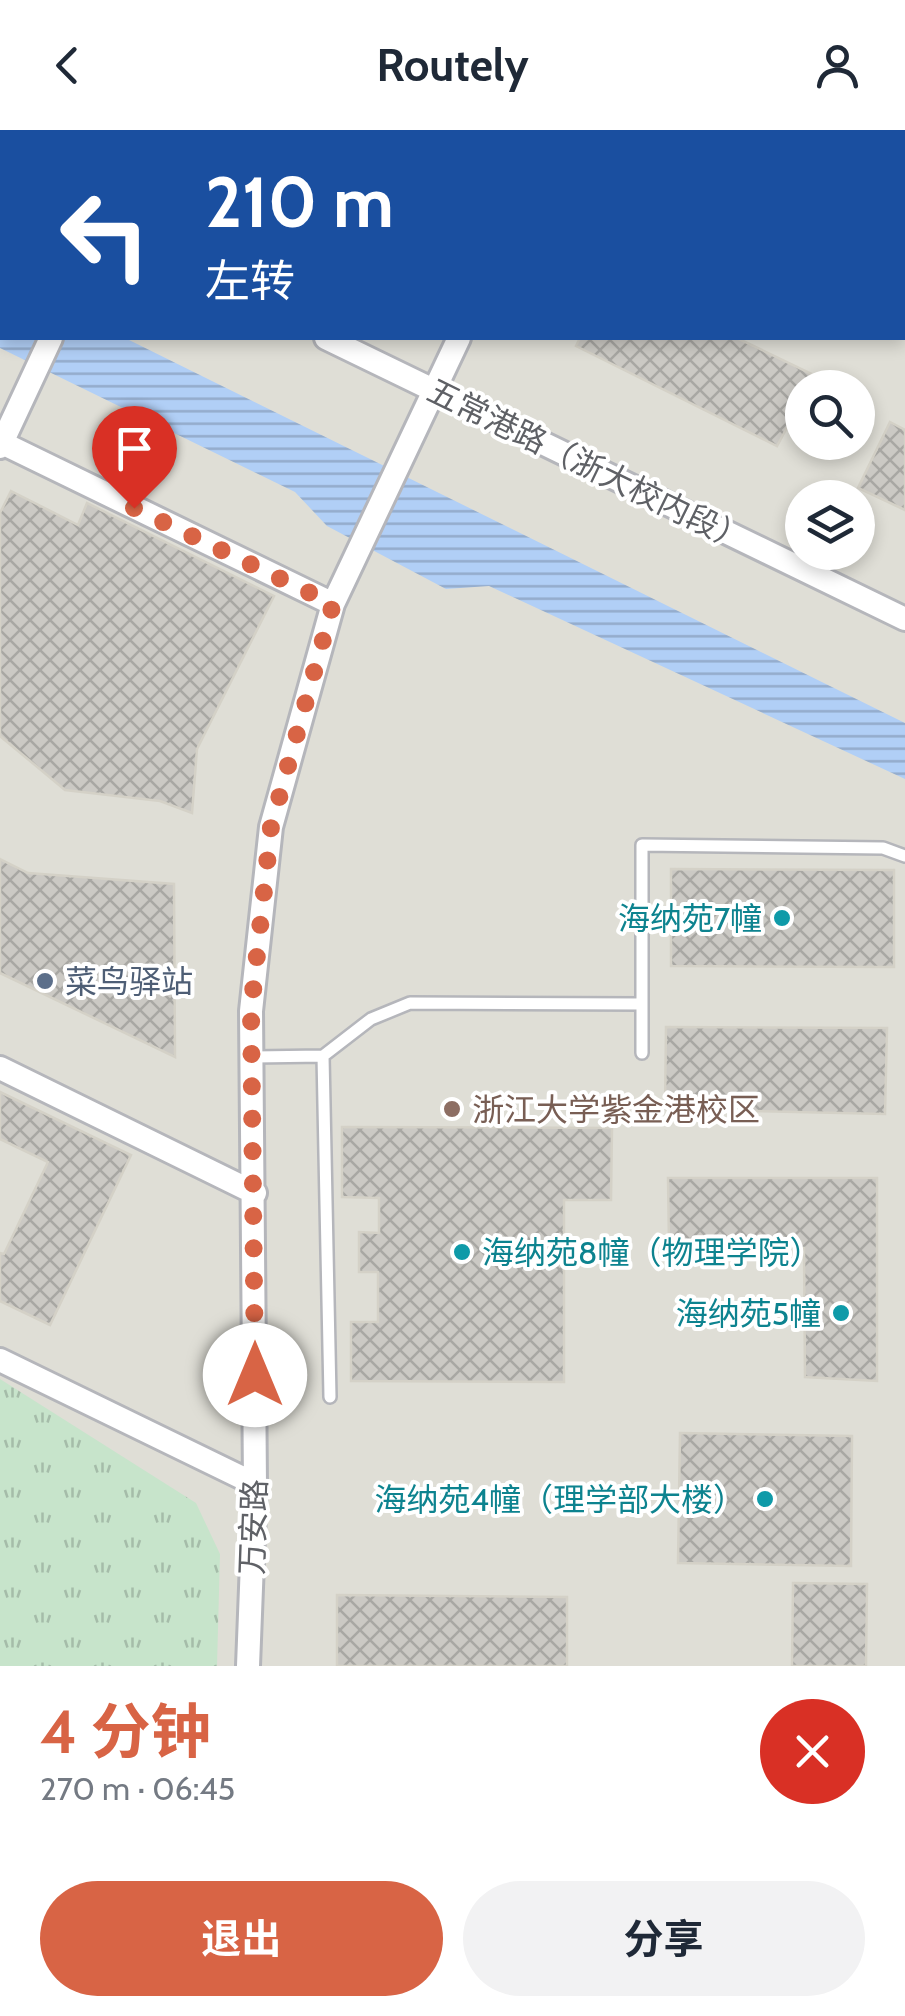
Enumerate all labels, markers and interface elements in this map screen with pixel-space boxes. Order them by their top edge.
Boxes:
icon: back [40,38,95,93]
text: Routely [376,38,529,92]
icon: person [810,38,865,93]
text: 210 m [205,159,394,245]
icon: left [40,170,170,300]
text: 左转 [205,254,295,308]
street label: 五常港路（浙大校内段） [421,370,755,560]
map controls [785,370,875,570]
button: search [785,370,875,460]
pin [92,406,177,509]
icon: arrive [107,421,162,476]
button: layers [785,480,875,570]
place label: 海纳苑7幢 [618,899,762,938]
marker: 海纳苑7幢 [771,907,793,929]
place label: 菜鸟驿站 [65,962,193,1001]
marker: 菜鸟驿站 [34,970,56,992]
place label: 浙江大学紫金港校区 [472,1090,760,1129]
marker: 浙江大学紫金港校区 [441,1098,463,1120]
place label: 海纳苑8幢（物理学院） [482,1233,821,1272]
marker: 海纳苑8幢（物理学院） [451,1241,473,1263]
place label: 海纳苑5幢 [676,1294,821,1333]
marker: 海纳苑5幢 [830,1302,852,1324]
position arrow [203,1323,307,1427]
street label: 万安路 [232,1478,274,1576]
place label: 海纳苑4幢（理学部大楼） [375,1480,745,1519]
marker: 海纳苑4幢（理学部大楼） [754,1488,776,1510]
text: 4 分钟 [40,1695,211,1768]
button: close [760,1699,865,1804]
text: 270 m · 06:45 [40,1769,235,1808]
button: 退出 [40,1881,443,1996]
button: 分享 [463,1881,865,1996]

